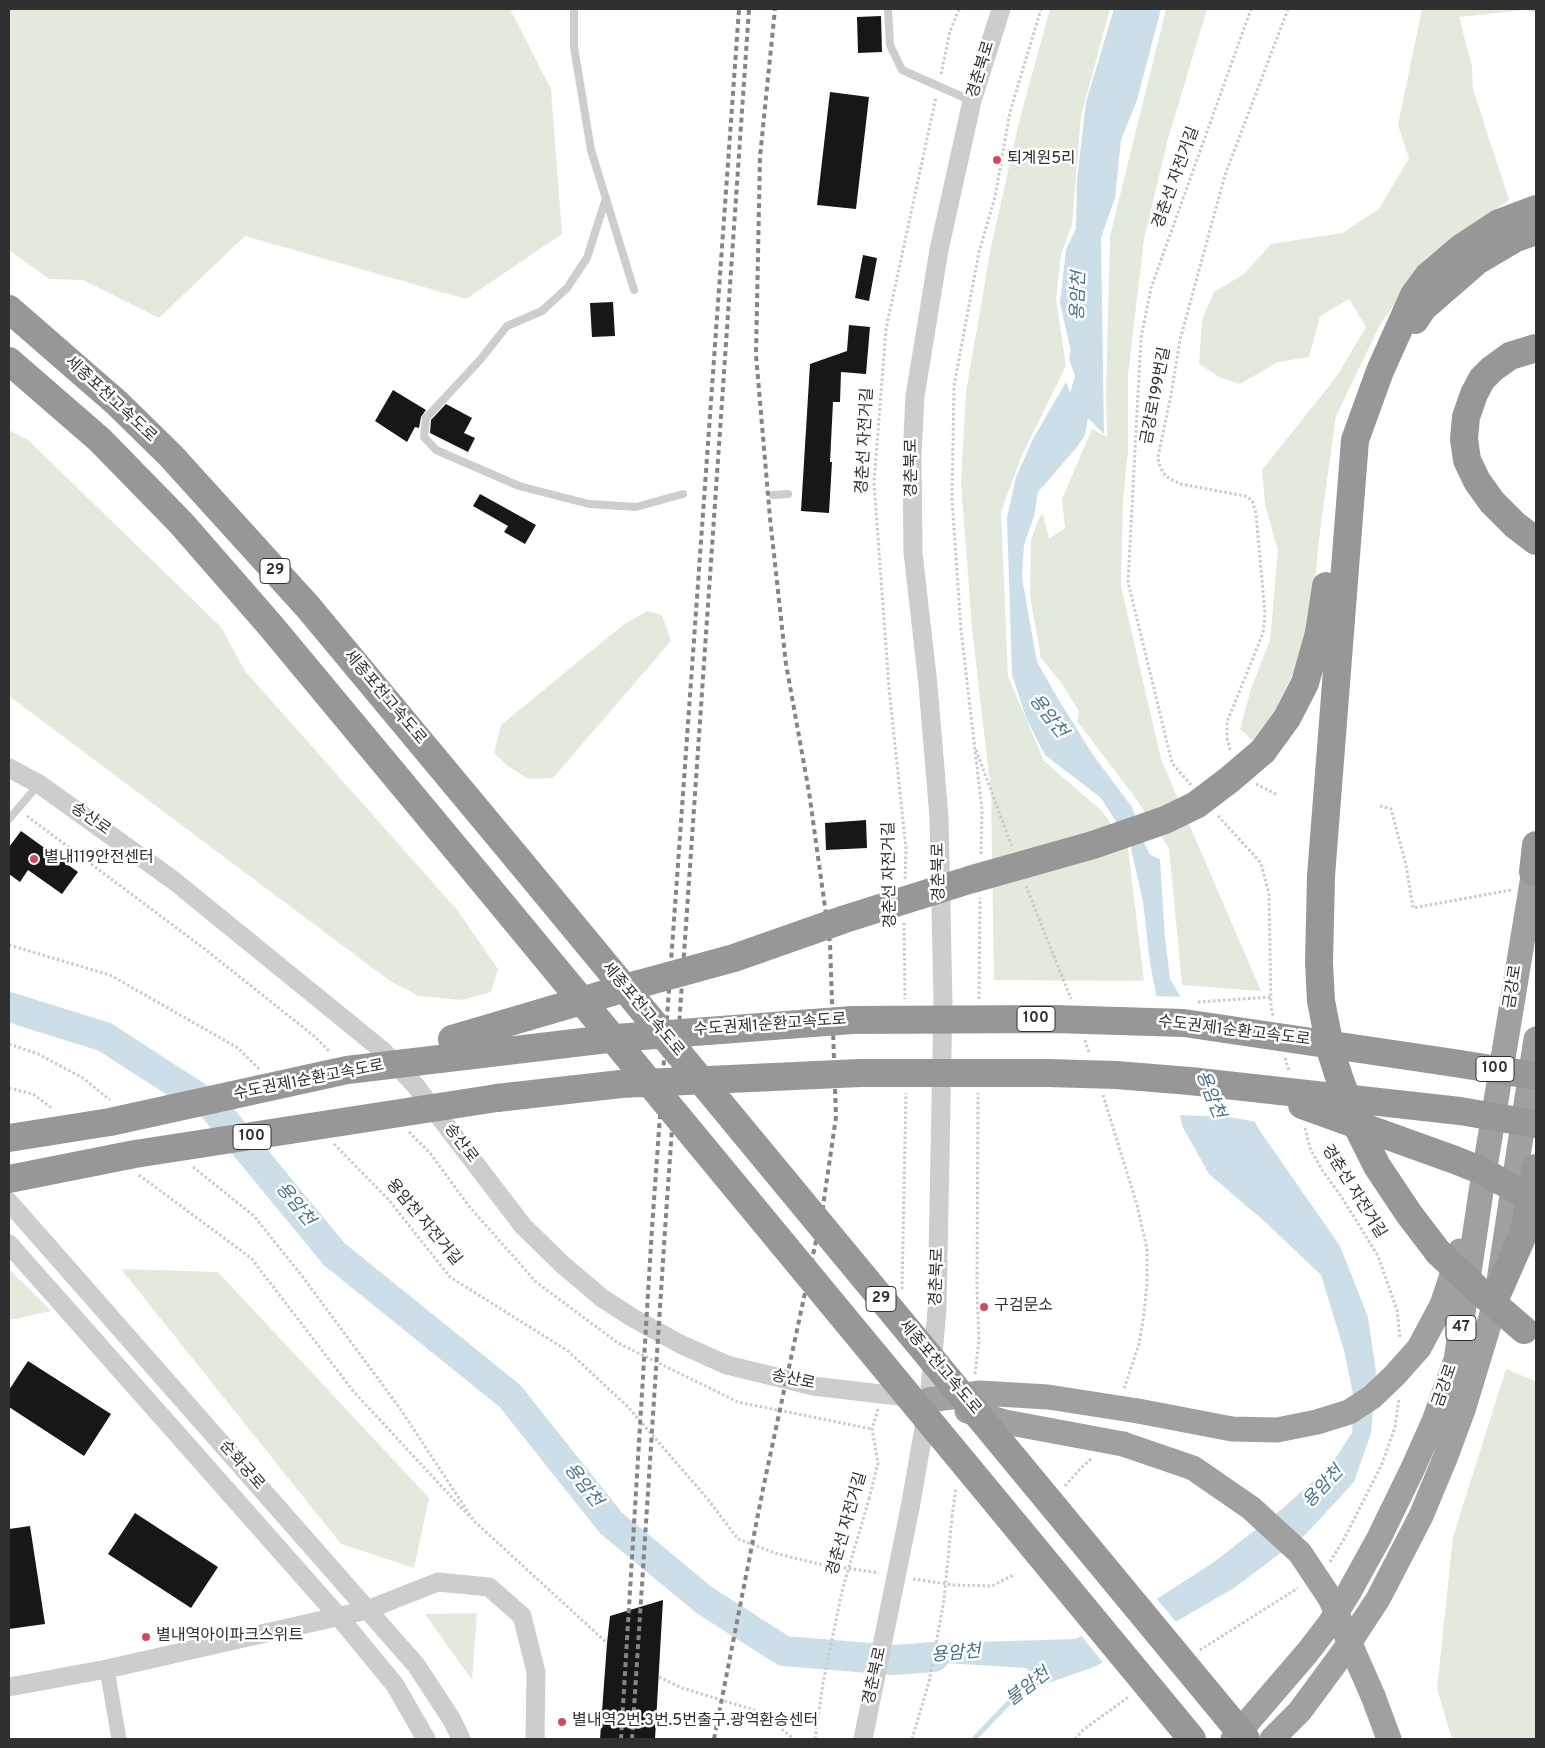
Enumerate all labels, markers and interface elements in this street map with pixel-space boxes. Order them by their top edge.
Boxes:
street label: 경춘북로 [964,39,1000,101]
street label: 경춘선 자전거길 [1150,125,1204,231]
place label: 퇴계원5리 [1007,150,1076,170]
marker: 퇴계원5리 [991,154,1003,166]
water label: 용암천 [1068,271,1092,321]
street label: 금강로199번길 [1138,346,1176,446]
street label: 세종포천고속도로 [60,353,160,447]
street label: 경춘선 자전거길 [854,387,878,495]
street label: 경춘북로 [903,439,923,497]
road number: 29 [260,558,290,584]
street label: 세종포천고속도로 [339,647,429,749]
water label: 용암천 [1023,691,1071,743]
street label: 송산로 [66,799,114,841]
street label: 경춘선 자전거길 [880,821,902,929]
street label: 경춘북로 [930,842,950,902]
place label: 별내119안전센터 [44,849,154,869]
marker: 별내119안전센터 [28,853,40,865]
street label: 세종포천고속도로 [597,959,687,1061]
street label: 금강로 [1501,964,1527,1010]
road number: 100 [1017,1006,1055,1032]
street label: 수도권제1순환고속도로 [693,1011,847,1041]
street label: 수도권제1순환고속도로 [1157,1013,1311,1051]
road number: 100 [1476,1056,1514,1082]
street label: 수도권제1순환고속도로 [232,1057,386,1105]
water label: 용암천 [1190,1068,1228,1122]
street label: 송산로 [439,1121,481,1167]
road number: 100 [233,1124,271,1150]
street label: 경춘선 자전거길 [1317,1142,1389,1242]
street label: 용암천 자전거길 [381,1176,465,1270]
water label: 용암천 [270,1179,318,1231]
street label: 경춘북로 [927,1247,949,1307]
road number: 29 [866,1286,896,1312]
place label: 구검문소 [994,1297,1053,1317]
marker: 구검문소 [978,1301,990,1313]
road number: 47 [1446,1316,1476,1340]
street label: 세종포천고속도로 [894,1317,984,1419]
street label: 금강로 [1430,1362,1462,1410]
street label: 송산로 [769,1367,817,1395]
street label: 순화궁로 [214,1437,268,1495]
water label: 용암천 [558,1460,606,1512]
water label: 용암천 [1299,1462,1349,1514]
street label: 경춘선 자전거길 [824,1470,872,1578]
place label: 별내역아이파크스위트 [156,1627,303,1647]
marker: 별내역아이파크스위트 [140,1631,152,1643]
water label: 용암천 [930,1642,982,1668]
street label: 경춘북로 [860,1645,892,1707]
water label: 불암천 [1003,1664,1055,1712]
place label: 별내역2번.3번.5번출구.광역환승센터 [572,1712,818,1732]
marker: 별내역2번.3번.5번출구.광역환승센터 [556,1716,568,1728]

